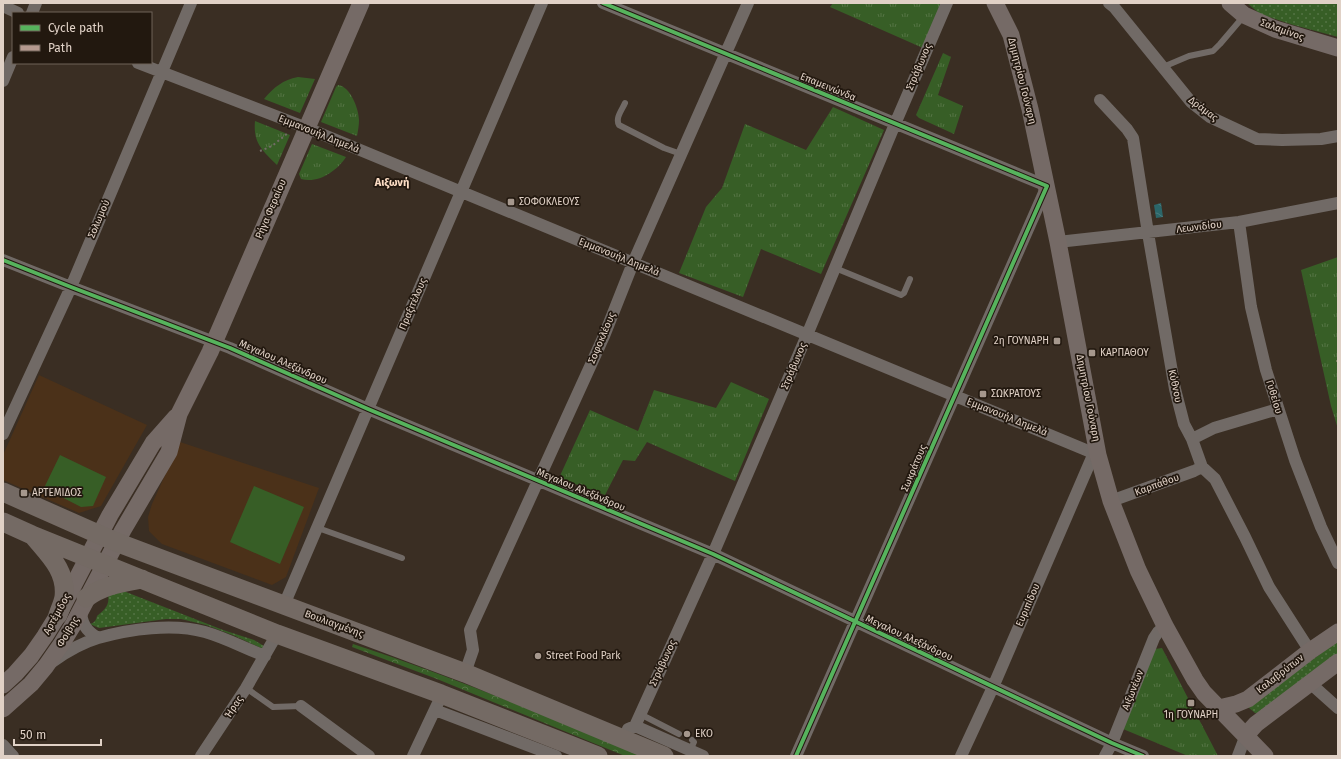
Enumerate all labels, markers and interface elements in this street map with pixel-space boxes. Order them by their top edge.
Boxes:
legend [12,12,152,64]
street label: Σαλαμίνος [1259,16,1306,44]
text: Cycle path [48,21,104,35]
street label: Δημητρίου Γούναρη [1005,36,1040,126]
text: Path [48,41,72,55]
street label: Στράβωνος [903,41,934,92]
street label: Επαμεινώνδα [798,69,858,104]
street label: Δράμας [1186,93,1221,124]
street label: Εμμανουήλ Δημελά [277,111,361,156]
district label: Αιξωνή [374,176,409,189]
street label: Ρήγα Φεραίου [252,177,289,241]
place label: ΣΟΦΟΚΛΕΟΥΣ [519,196,580,208]
street label: Σολωμού [85,197,113,240]
marker: ΣΟΦΟΚΛΕΟΥΣ [506,197,516,207]
street label: Λεωνιδίου [1175,217,1223,236]
street label: Εμμανουήλ Δημελά [577,234,661,279]
street label: Πραξιτέλους [396,276,429,332]
street label: Σοφοκλέους [585,310,618,366]
place label: 2η ΓΟΥΝΑΡΗ [994,335,1049,347]
street label: Μεγαλου Αλεξάνδρου [237,336,330,387]
marker: 2η ΓΟΥΝΑΡΗ [1052,336,1062,346]
street label: Στράβωνος [778,340,809,391]
place label: ΚΑΡΠΑΘΟΥ [1100,347,1149,359]
marker: ΚΑΡΠΑΘΟΥ [1087,348,1097,358]
street label: Δημητρίου Γούναρη [1074,353,1103,443]
street label: Κύθνου [1166,368,1185,404]
street label: Γυθείου [1263,378,1286,416]
place label: ΣΩΚΡΑΤΟΥΣ [991,388,1041,400]
marker: ΣΩΚΡΑΤΟΥΣ [978,389,988,399]
street label: Εμμανουήλ Δημελά [965,394,1049,439]
street label: Σωκράτους [898,442,929,493]
street label: Μεγαλου Αλεξάνδρου [535,465,628,514]
street label: Καρπάθου [1133,470,1181,499]
place label: ΑΡΤΕΜΙΔΟΣ [32,487,82,499]
marker: ΑΡΤΕΜΙΔΟΣ [19,488,29,498]
street label: Ευριπίδου [1013,581,1043,628]
street label: Αρτέμιδος [40,591,73,637]
street label: Βουλιαγμένης [303,607,366,640]
street label: Μεγαλου Αλεξάνδρου [863,612,955,664]
street label: Φοίβης [53,614,82,649]
street label: Στράβωνος [646,637,679,688]
place label: Street Food Park [546,650,621,662]
marker: Street Food Park [533,651,543,661]
street label: Καλαβρύτων [1253,651,1306,696]
street label: Αιξωνέων [1119,668,1147,712]
street label: Ήρας [222,693,246,720]
marker: 1η ΓΟΥΝΑΡΗ [1186,698,1196,708]
place label: 1η ΓΟΥΝΑΡΗ [1164,709,1218,721]
scale bar [14,721,101,747]
text: 50 m [20,728,46,742]
place label: EKO [695,728,713,740]
marker: EKO [682,729,692,739]

